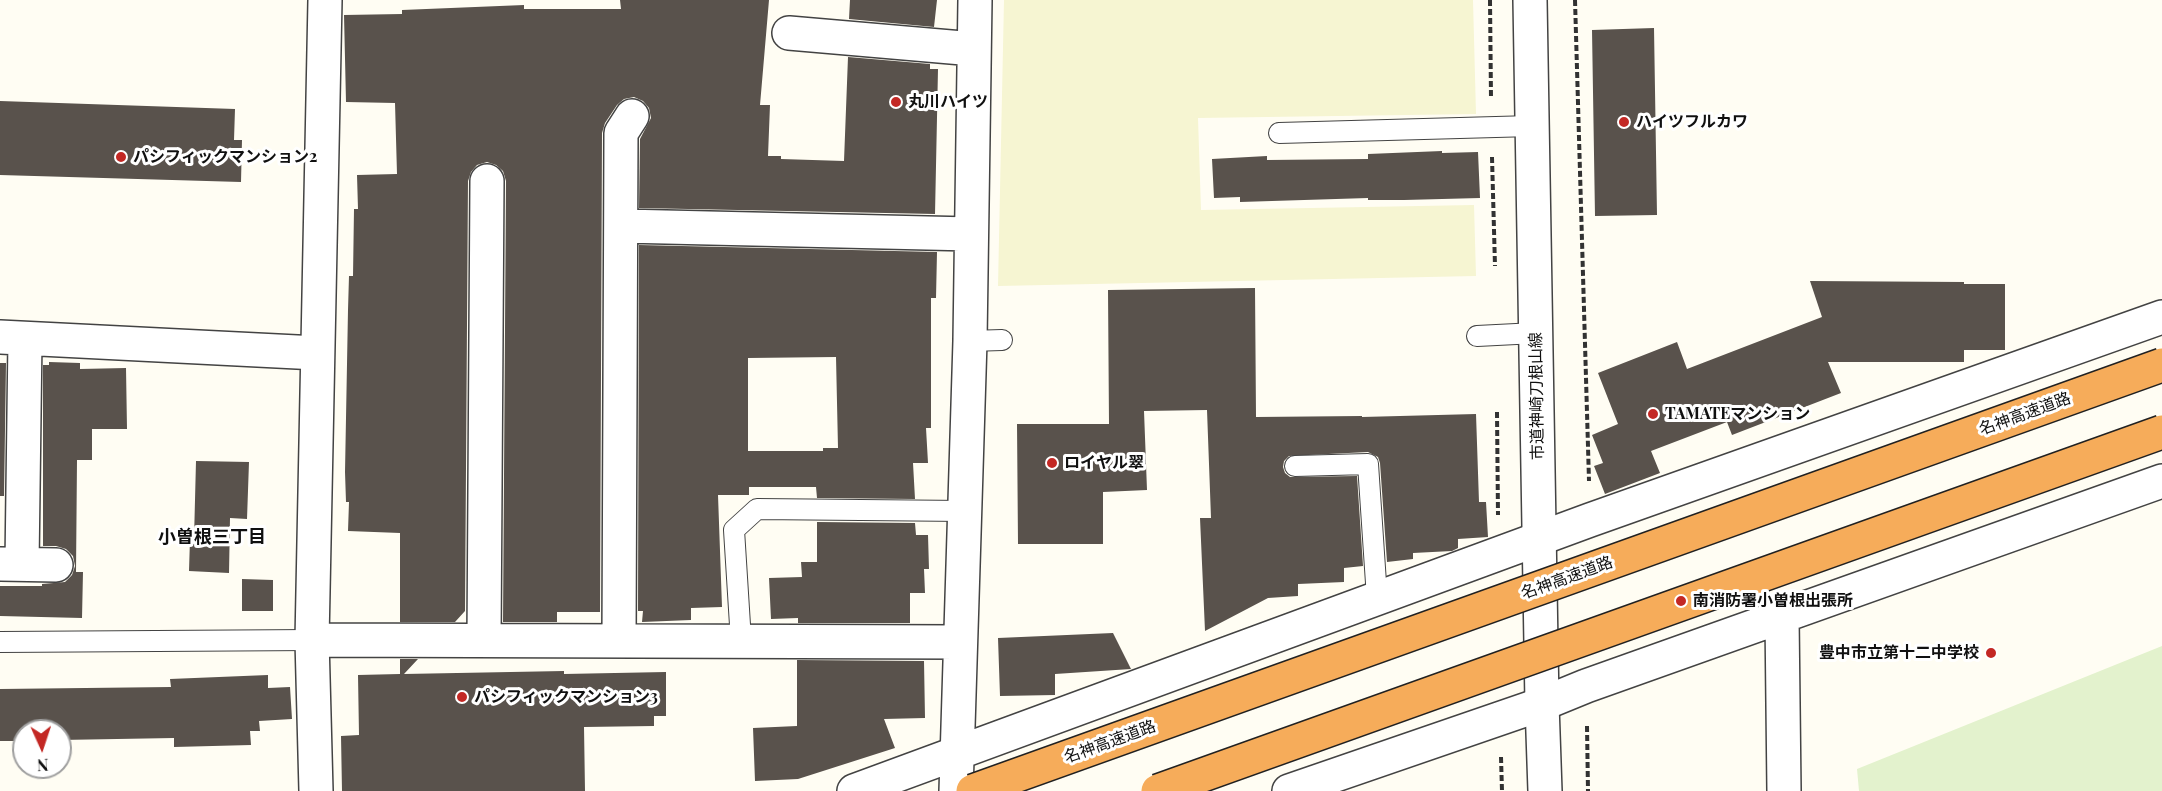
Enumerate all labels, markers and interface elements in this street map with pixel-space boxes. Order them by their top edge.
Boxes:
place label: 丸川ハイツ [908,92,988,112]
marker: 丸川ハイツ [889,95,903,109]
place label: ハイツフルカワ [1636,112,1748,132]
marker: ハイツフルカワ [1617,115,1631,129]
place label: パシフィックマンション2 [133,147,317,167]
marker: パシフィックマンション2 [114,150,128,164]
street label: 市道神崎刀根山線 [1526,332,1548,460]
street label: 名神高速道路 [1977,389,2073,439]
place label: TAMATEマンション [1665,404,1810,424]
marker: TAMATEマンション [1646,407,1660,421]
place label: ロイヤル翠 [1064,453,1144,473]
marker: ロイヤル翠 [1045,456,1059,470]
district label: 小曽根三丁目 [158,526,266,548]
street label: 名神高速道路 [1519,553,1615,603]
place label: 南消防署小曽根出張所 [1693,591,1853,611]
marker: 南消防署小曽根出張所 [1674,594,1688,608]
place label: 豊中市立第十二中学校 [1819,643,1979,663]
marker: 豊中市立第十二中学校 [1984,646,1998,660]
place label: パシフィックマンション3 [474,687,658,707]
marker: パシフィックマンション3 [455,690,469,704]
street label: 名神高速道路 [1062,717,1158,767]
north arrow [12,719,72,779]
text: N [37,755,49,776]

